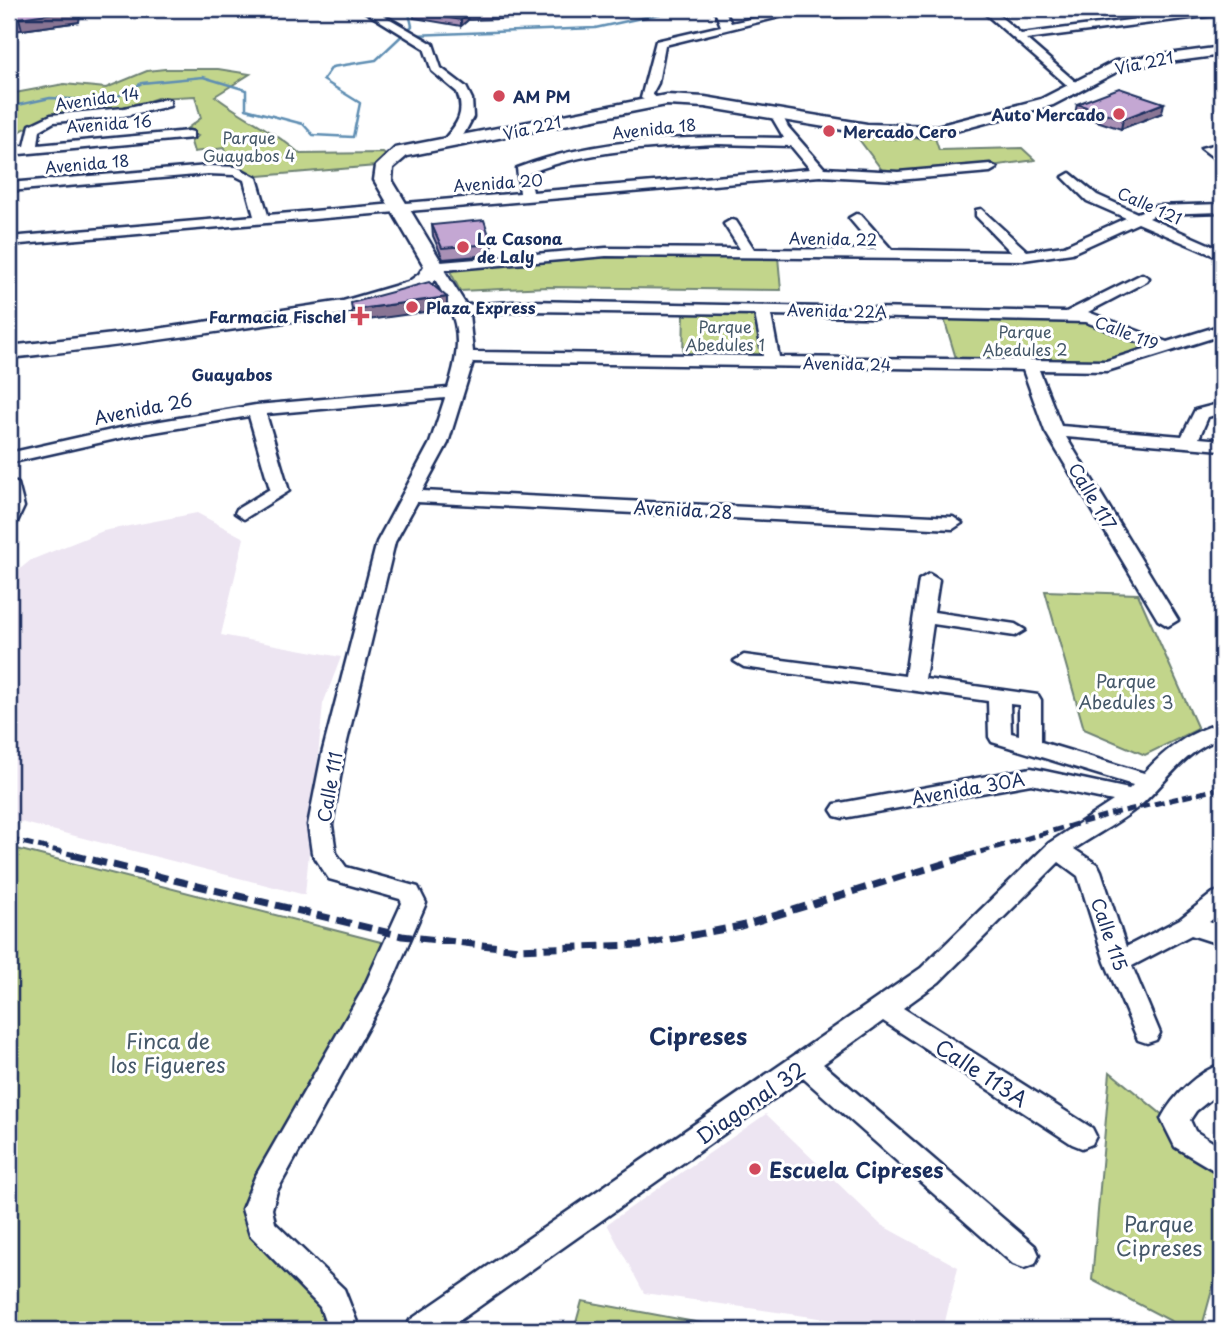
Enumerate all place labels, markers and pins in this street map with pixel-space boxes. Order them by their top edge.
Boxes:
place label: AM PM [513,84,571,108]
marker: AM PM [491,88,507,104]
place label: Auto Mercado [992,102,1105,126]
marker: Auto Mercado [1111,106,1127,122]
place label: Mercado Cero [843,119,957,143]
marker: Mercado Cero [821,123,837,139]
place label: La Casona de Laly [477,226,563,268]
marker: La Casona de Laly [455,239,471,255]
place label: Plaza Express [426,295,536,319]
marker: Plaza Express [404,299,420,315]
place label: Farmacia Fischel [209,304,346,328]
marker: Farmacia Fischel [352,308,368,324]
place label: Escuela Cipreses [769,1153,944,1185]
marker: Escuela Cipreses [747,1161,763,1177]

